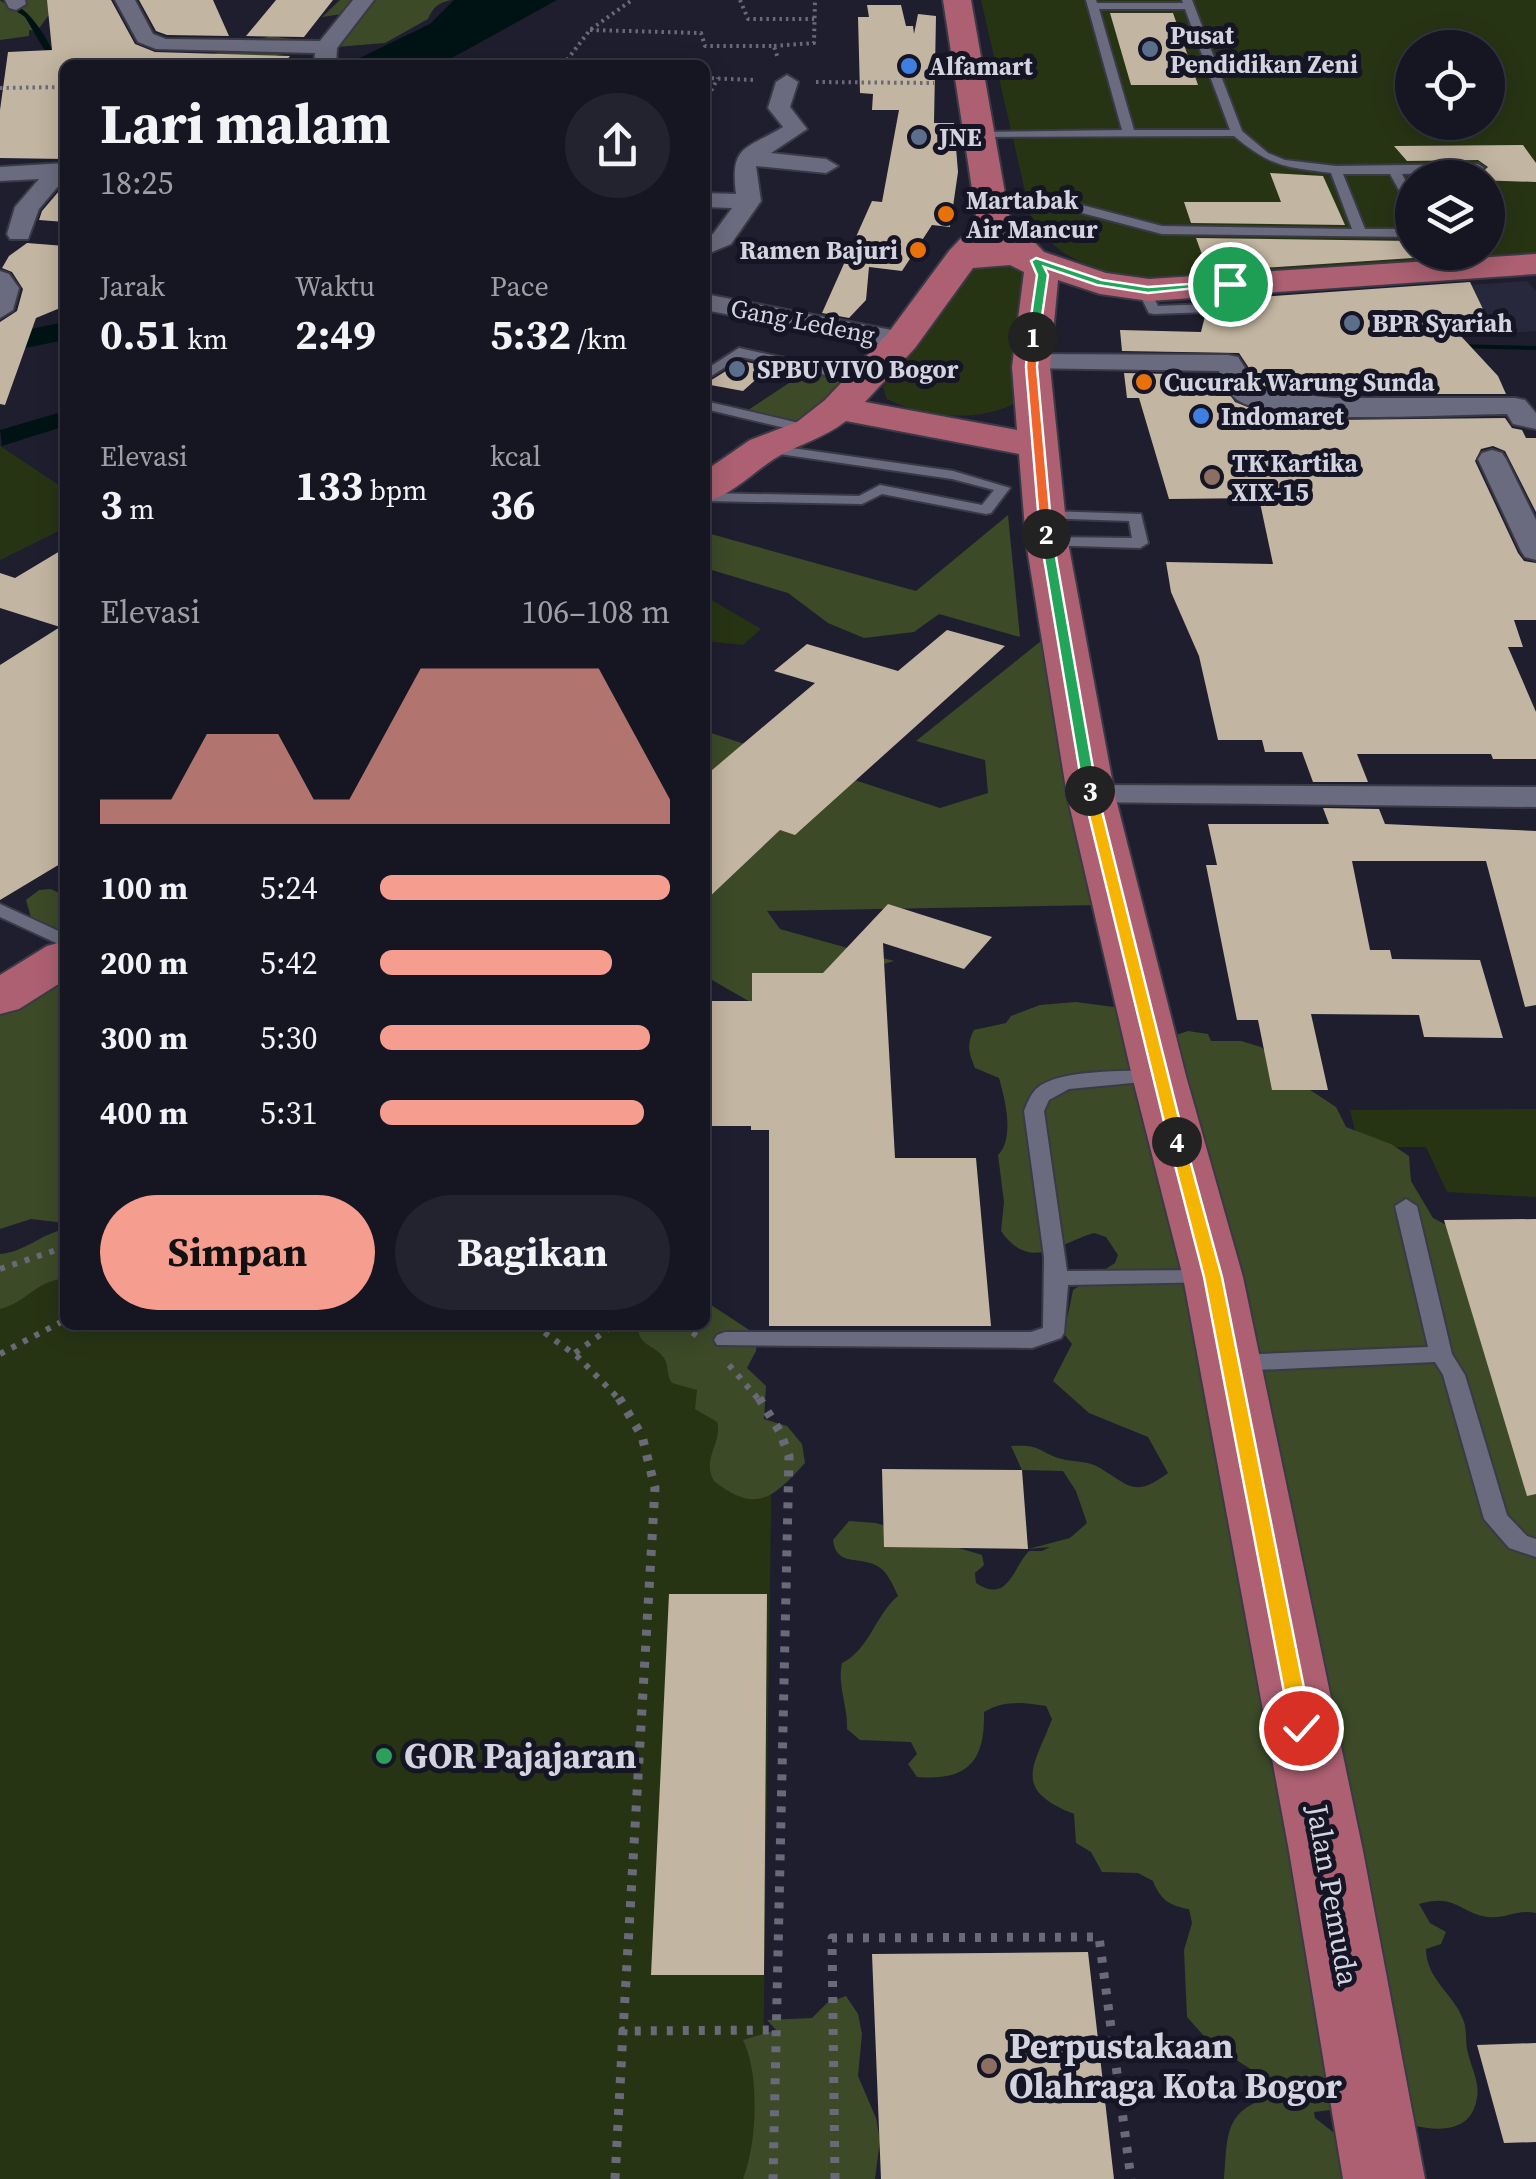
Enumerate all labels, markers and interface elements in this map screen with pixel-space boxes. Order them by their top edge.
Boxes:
place label: Pusat Pendidikan Zeni [1170,18,1358,81]
map controls [1395,30,1505,270]
button: locate [1395,30,1505,140]
marker: Pusat Pendidikan Zeni [1139,38,1161,60]
place label: Alfamart [929,49,1034,83]
marker: Alfamart [898,55,920,77]
text: Lari malam [100,86,391,161]
button: share [565,93,670,198]
place label: JNE [937,120,982,154]
marker: JNE [908,126,930,148]
button: layers [1395,160,1505,270]
text: 18:25 [100,161,174,205]
place label: Martabak Air Mancur [966,183,1098,246]
marker: Martabak Air Mancur [935,203,957,225]
place label: Ramen Bajuri [739,233,898,267]
marker: Ramen Bajuri [907,239,929,261]
pin [1188,242,1273,327]
icon: arrive [1203,257,1258,312]
text: Jarak [100,267,165,305]
text: Waktu [295,267,375,305]
text: Pace [490,267,549,305]
street label: Gang Ledeng [728,290,878,352]
text: 0.51 [100,305,181,363]
text: 2:49 [295,305,376,363]
text: 5:32 [490,305,571,363]
place label: BPR Syariah [1372,306,1513,340]
pin: 1 [1008,312,1058,362]
marker: BPR Syariah [1341,312,1363,334]
text: 1 [1025,318,1041,356]
text: km [181,320,228,358]
text: /km [571,320,627,358]
place label: SPBU VIVO Bogor [757,352,959,386]
marker: SPBU VIVO Bogor [726,358,748,380]
place label: Cucurak Warung Sunda [1164,365,1435,399]
marker: Cucurak Warung Sunda [1133,371,1155,393]
place label: Indomaret [1221,399,1345,433]
marker: Indomaret [1190,405,1212,427]
text: Elevasi [100,437,188,475]
text: kcal [490,437,541,475]
place label: TK Kartika XIX-15 [1232,446,1358,509]
text: 133 [295,456,363,514]
marker: TK Kartika XIX-15 [1201,466,1223,488]
text: bpm [363,471,427,509]
text: 3 [100,475,123,533]
text: 36 [490,475,536,533]
text: m [123,490,155,528]
pin: 2 [1021,509,1071,559]
text: 2 [1038,515,1054,553]
text: Elevasi [100,590,200,634]
text: 106–108 m [521,590,670,634]
pin: 3 [1065,766,1115,816]
text: 3 [1082,772,1098,810]
text: 100 m [100,866,188,910]
text: 5:24 [260,866,318,910]
text: 200 m [100,941,188,985]
text: 5:42 [260,941,318,985]
text: 300 m [100,1016,188,1060]
text: 5:30 [260,1016,318,1060]
text: 400 m [100,1091,188,1135]
text: 5:31 [260,1091,318,1135]
pin: 4 [1152,1117,1202,1167]
text: 4 [1169,1123,1185,1161]
button: Simpan [100,1195,375,1310]
button: Bagikan [395,1195,670,1310]
pin [1259,1686,1344,1771]
icon: check [1274,1701,1329,1756]
place label: GOR Pajajaran [404,1732,637,1780]
marker: GOR Pajajaran [373,1745,395,1767]
street label: Jalan Pemuda [1297,1800,1369,1989]
place label: Perpustakaan Olahraga Kota Bogor [1009,2022,1342,2110]
marker: Perpustakaan Olahraga Kota Bogor [978,2055,1000,2077]

